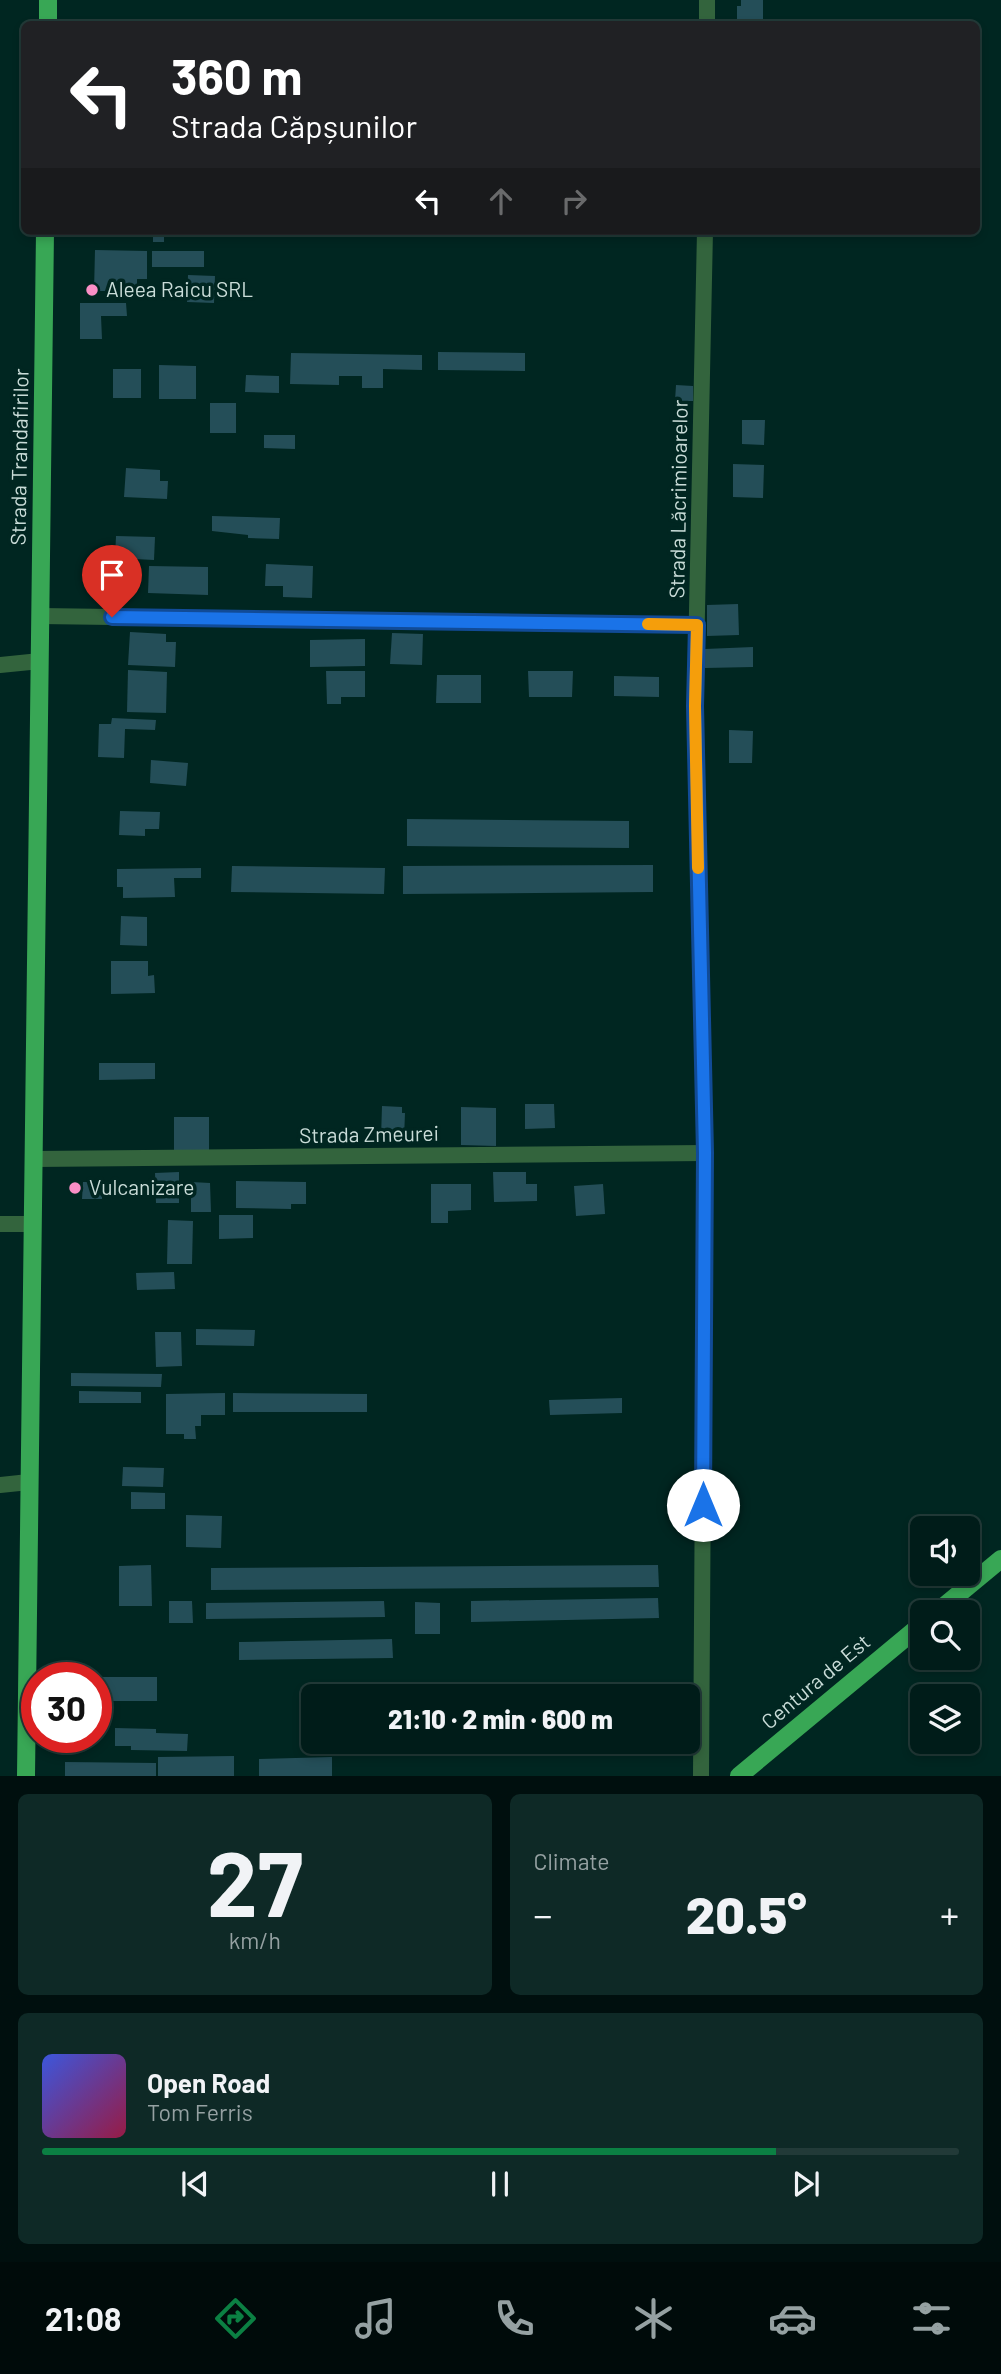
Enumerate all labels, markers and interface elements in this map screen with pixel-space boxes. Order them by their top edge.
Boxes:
text: 360 m [171,46,302,105]
icon: left [56,49,147,140]
text: Strada Căpșunilor [171,106,417,144]
icon: left [409,182,447,220]
icon: ahead [482,182,520,220]
icon: right [555,182,593,220]
place label: Aleea Raicu SRL [106,276,253,301]
marker: Aleea Raicu SRL [84,282,100,298]
street label: Strada Trandafirilor [4,368,33,546]
street label: Strada Lăcrimioarelor [663,399,692,598]
pin [82,545,142,617]
icon: arrive [93,556,131,594]
street label: Strada Zmeurei [299,1120,439,1147]
place label: Vulcanizare [89,1174,194,1199]
marker: Vulcanizare [67,1180,83,1196]
position arrow [666,1468,740,1542]
map controls [910,1516,980,1754]
button: sound [910,1516,980,1586]
button: search [910,1600,980,1670]
street label: Centura de Est [756,1628,874,1733]
speed limit sign: 30 [21,1662,112,1753]
button: layers [910,1684,980,1754]
text: 21:10 · 2 min · 600 m [388,1703,613,1734]
text: 27 [207,1826,303,1935]
text: Climate [534,1847,610,1875]
text: 20.5° [686,1882,807,1944]
text: − [534,1891,553,1937]
text: + [940,1891,959,1937]
text: km/h [229,1926,281,1954]
text: Open Road [147,2067,270,2098]
text: Tom Ferris [147,2098,253,2126]
icon: previous [176,2165,214,2203]
icon: pause [481,2165,519,2203]
icon: next [787,2165,825,2203]
icon: directions [211,2294,260,2343]
icon: music [351,2294,400,2343]
icon: phone [490,2294,539,2343]
icon: climate [629,2294,678,2343]
icon: car [768,2294,817,2343]
icon: filters [907,2294,956,2343]
text: 21:08 [45,2299,121,2337]

